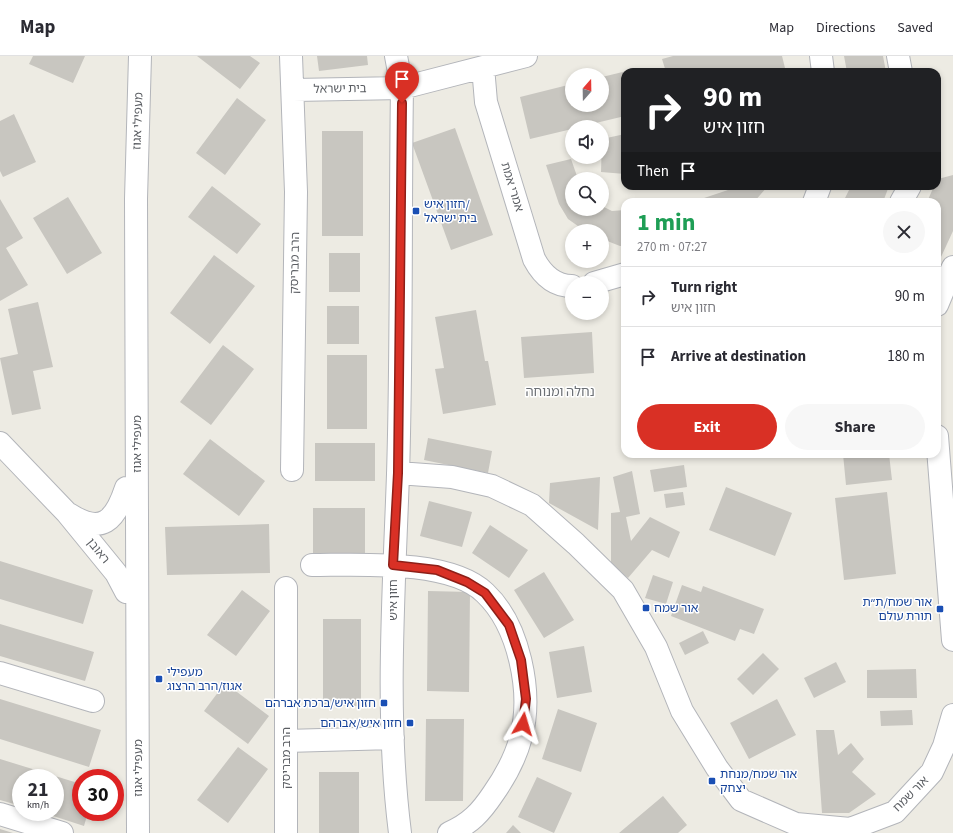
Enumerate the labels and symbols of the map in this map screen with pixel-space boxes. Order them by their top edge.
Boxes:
pin [385,62,419,103]
north arrow [565,68,609,112]
street label: בית ישראל [313,80,367,98]
street label: מעפילי אגוז [128,92,148,150]
street label: אמרי אמת [496,160,528,214]
place label: חזון איש/ בית ישראל [424,196,477,227]
marker: חזון איש/ בית ישראל [411,206,421,216]
street label: הרב מבריסק [286,232,304,294]
district label: נחלה ומנוחה [525,383,595,401]
street label: מעפילי אגוז [129,415,146,473]
street label: ראובן [83,535,113,567]
street label: חזון איש [385,579,402,621]
place label: אור שמח/ת״ת תורת עולם [863,594,932,625]
place label: אור שמח [654,600,699,617]
marker: אור שמח [641,603,651,613]
marker: אור שמח/ת״ת תורת עולם [935,604,945,614]
place label: מעפילי אגוז/הרב הרצוג [167,664,242,695]
marker: מעפילי אגוז/הרב הרצוג [154,674,164,684]
place label: חזון איש/ברכת אברהם [265,695,376,712]
marker: חזון איש/ברכת אברהם [379,698,389,708]
position arrow [502,703,544,745]
place label: חזון איש/אברהם [320,715,402,732]
marker: חזון איש/אברהם [405,718,415,728]
street label: הרב מבריסק [278,727,295,789]
street label: מעפילי אגוז [130,739,147,797]
place label: אור שמח/מנחת יצחק [720,766,798,797]
speed limit sign: 30 [72,769,124,821]
street label: אור שמח [889,772,933,816]
marker: אור שמח/מנחת יצחק [707,776,717,786]

